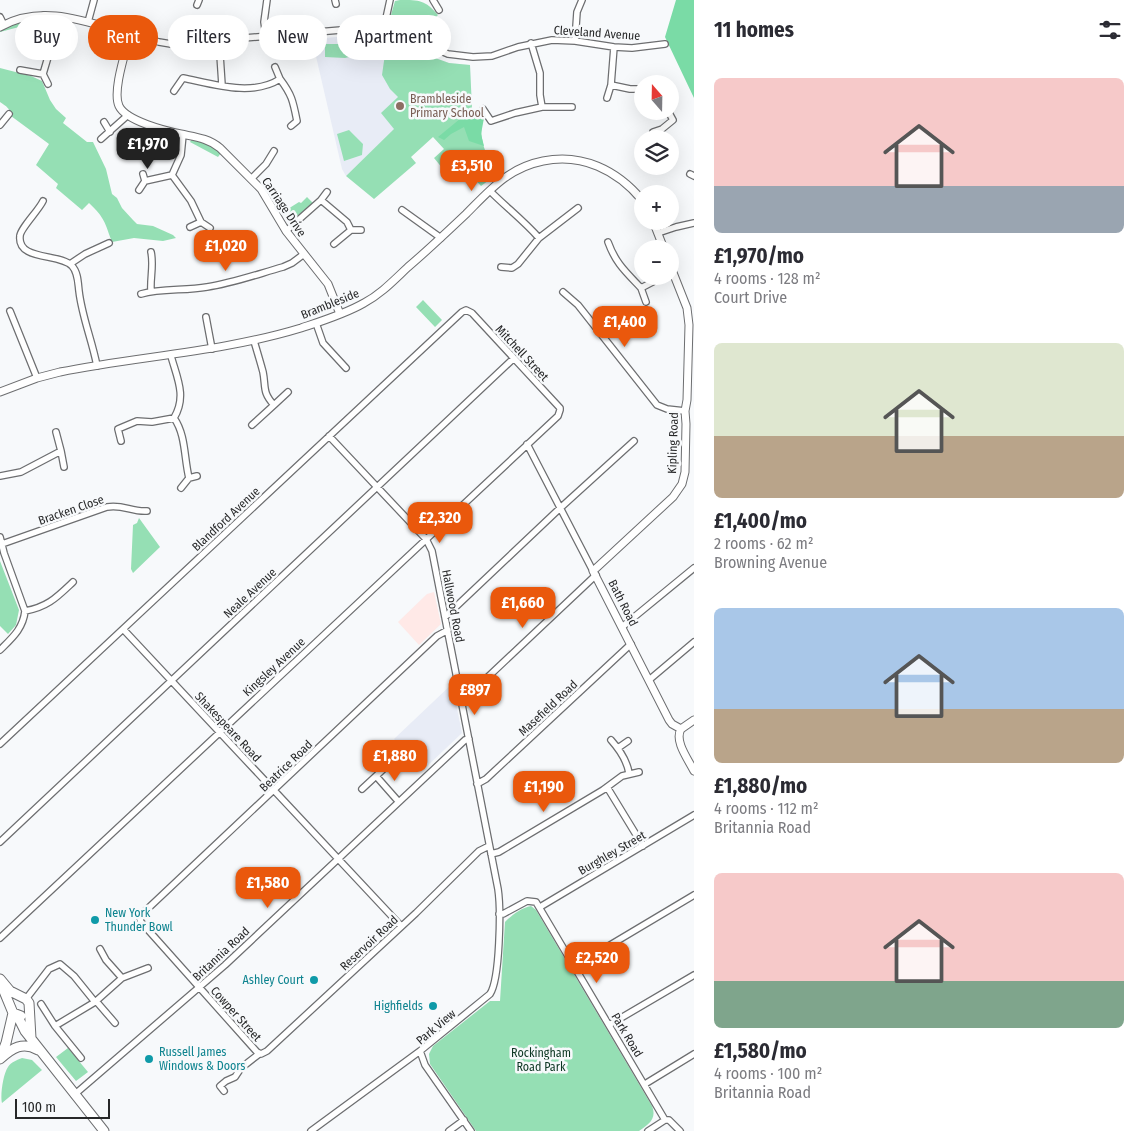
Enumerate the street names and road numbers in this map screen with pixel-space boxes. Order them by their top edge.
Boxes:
street label: Cleveland Avenue [553,23,641,43]
street label: Carriage Drive [259,175,309,239]
street label: Brambleside [299,286,361,322]
street label: Mitchell Street [493,322,552,384]
street label: Kipling Road [665,412,681,474]
street label: Blandford Avenue [189,484,263,554]
street label: Bracken Close [36,492,106,528]
street label: Neale Avenue [221,565,279,621]
street label: Hallwood Road [439,568,467,644]
street label: Bath Road [605,577,641,629]
street label: Kingsley Avenue [240,635,308,699]
street label: Masefield Road [516,677,580,739]
street label: Shakespeare Road [192,689,264,765]
street label: Beatrice Road [257,737,315,795]
street label: Burghley Street [576,828,648,878]
street label: Reservoir Road [337,913,401,973]
street label: Britannia Road [190,924,252,984]
street label: Cowper Street [208,984,264,1044]
street label: Park View [413,1006,459,1047]
street label: Park Road [608,1010,646,1060]

